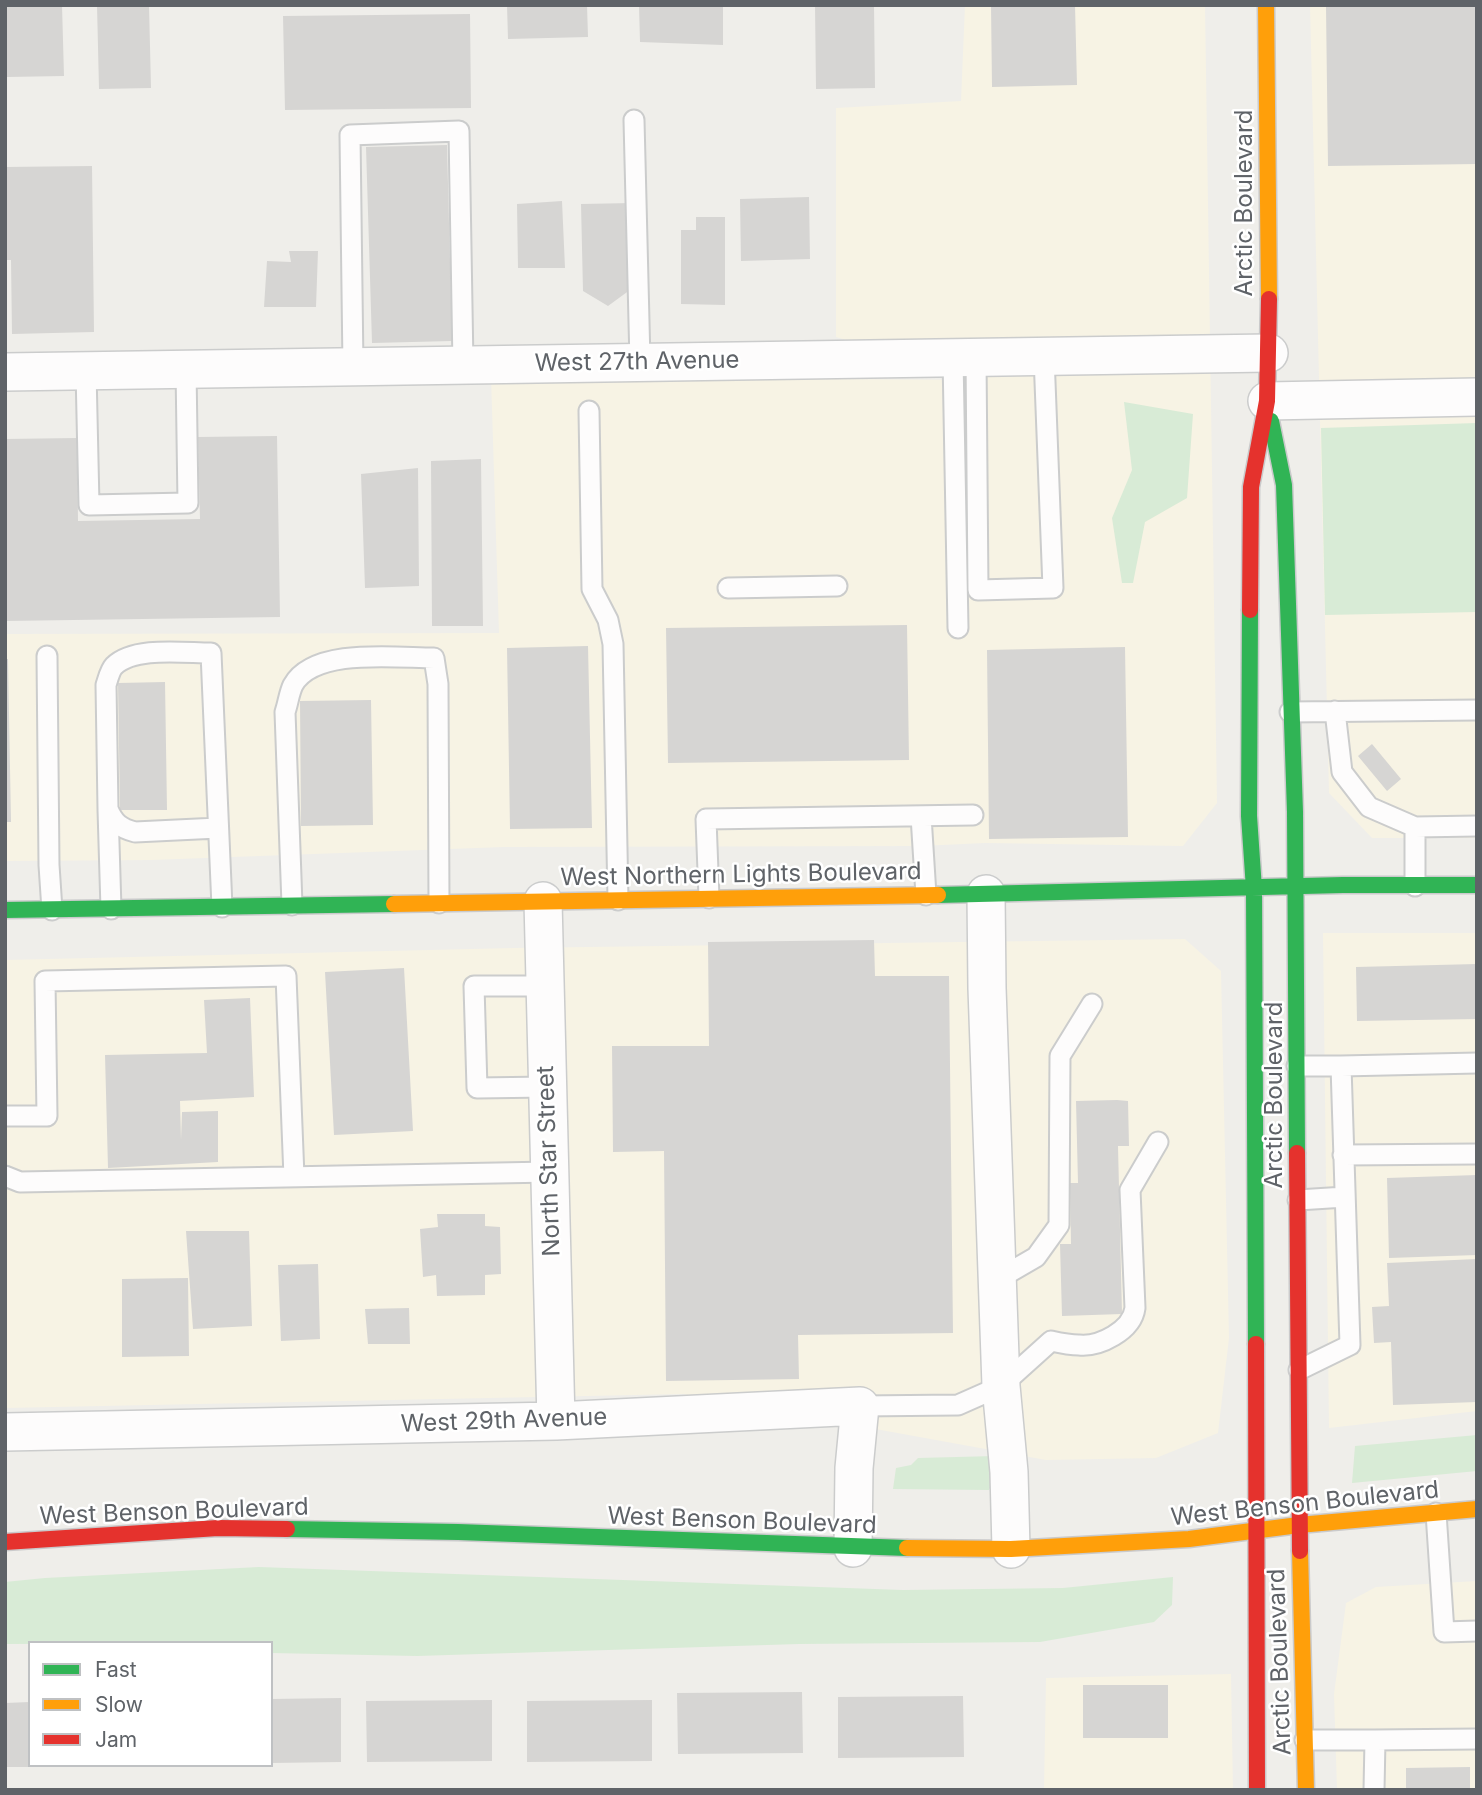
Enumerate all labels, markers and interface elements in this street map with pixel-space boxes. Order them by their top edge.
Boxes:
street label: Arctic Boulevard [1231,110,1259,296]
street label: West 27th Avenue [534,346,740,378]
street label: West Northern Lights Boulevard [560,857,922,893]
street label: Arctic Boulevard [1261,1002,1289,1188]
street label: North Star Street [531,1065,567,1257]
street label: West 29th Avenue [400,1403,608,1439]
street label: West Benson Boulevard [1170,1476,1440,1532]
street label: West Benson Boulevard [39,1493,309,1531]
street label: West Benson Boulevard [607,1502,877,1540]
street label: Arctic Boulevard [1262,1568,1298,1756]
legend [28,1641,273,1767]
text: Fast [95,1657,137,1682]
text: Slow [95,1692,143,1717]
text: Jam [95,1727,137,1752]

